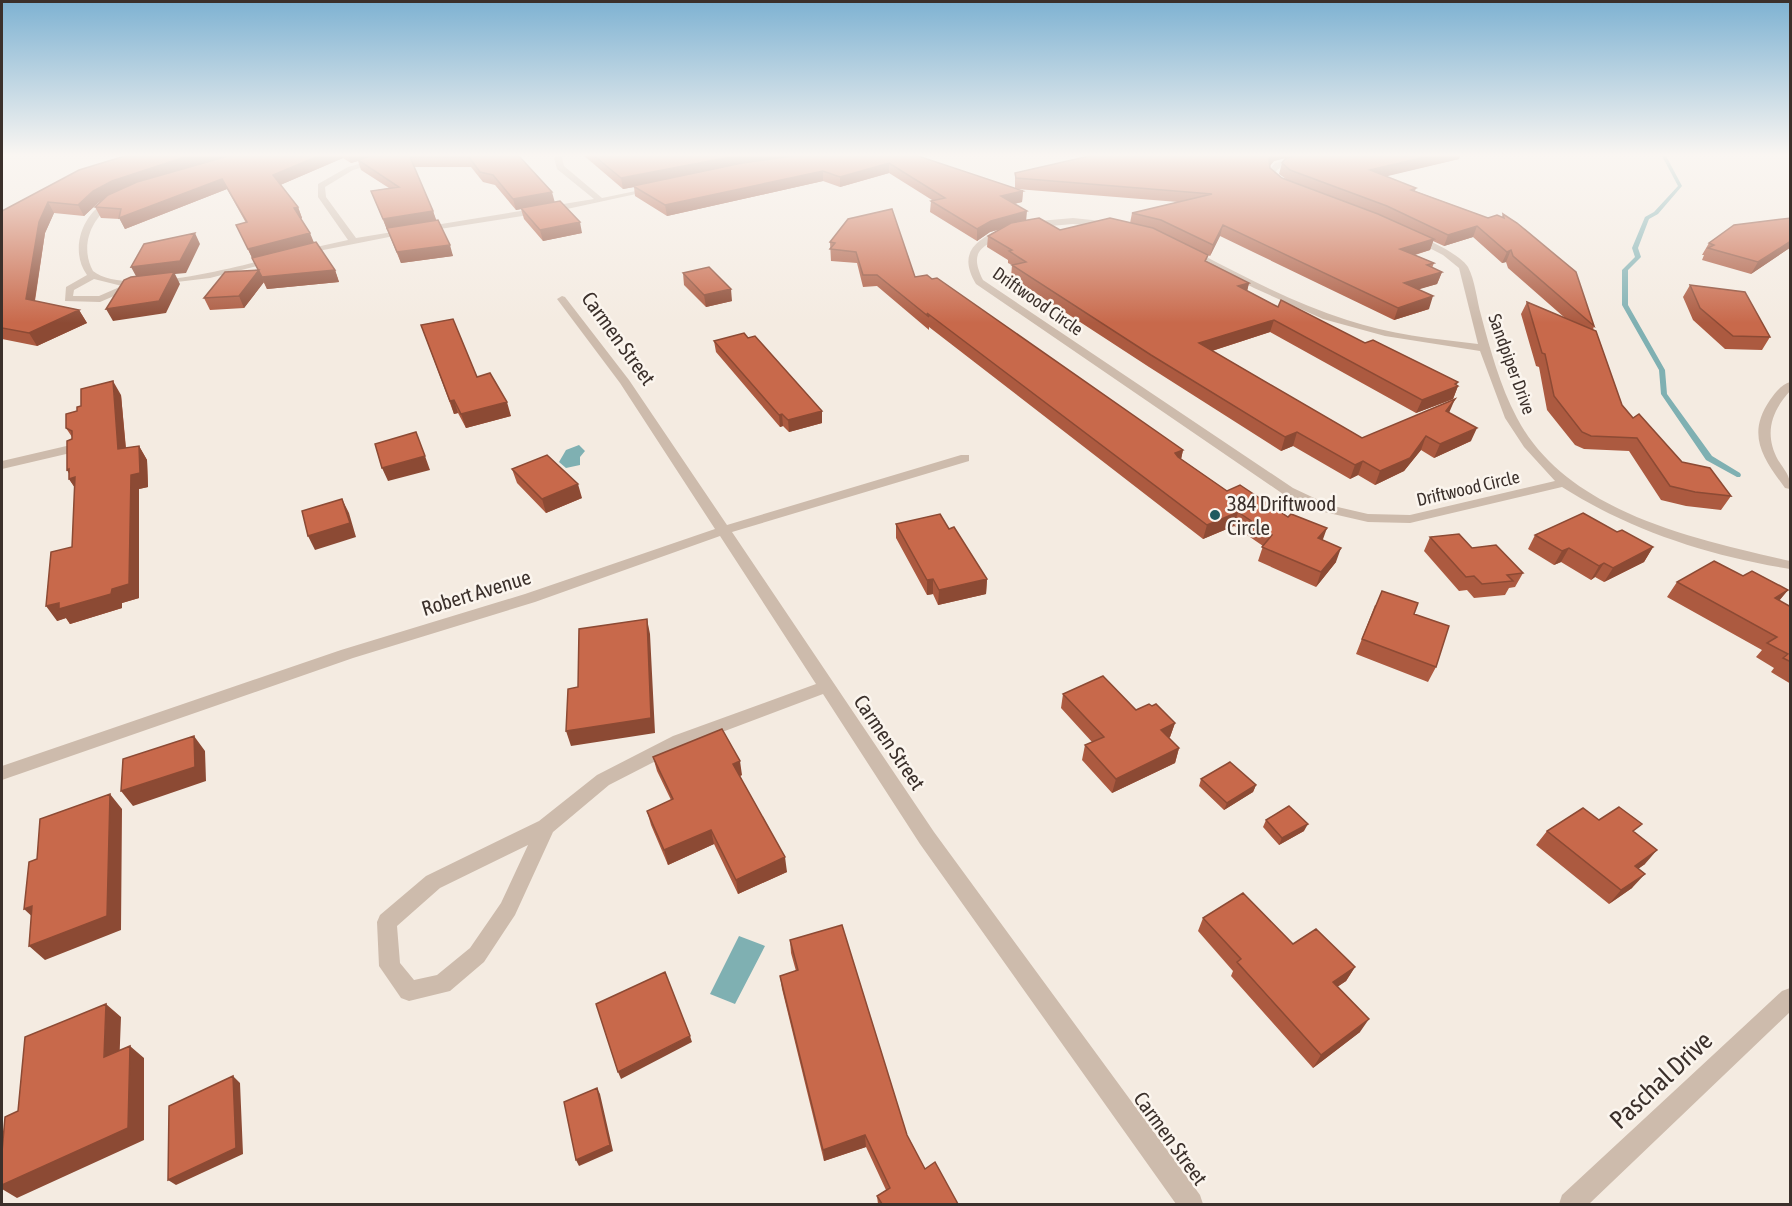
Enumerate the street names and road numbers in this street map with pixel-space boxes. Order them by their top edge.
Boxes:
street label: Driftwood Circle [989,262,1087,340]
street label: Carmen Street [577,287,661,389]
street label: Sandpiper Drive [1484,311,1540,417]
street label: Driftwood Circle [1414,466,1522,510]
street label: Robert Avenue [419,564,533,620]
street label: Carmen Street [850,690,930,794]
street label: Paschal Drive [1604,1025,1718,1135]
street label: Carmen Street [1129,1087,1213,1189]

